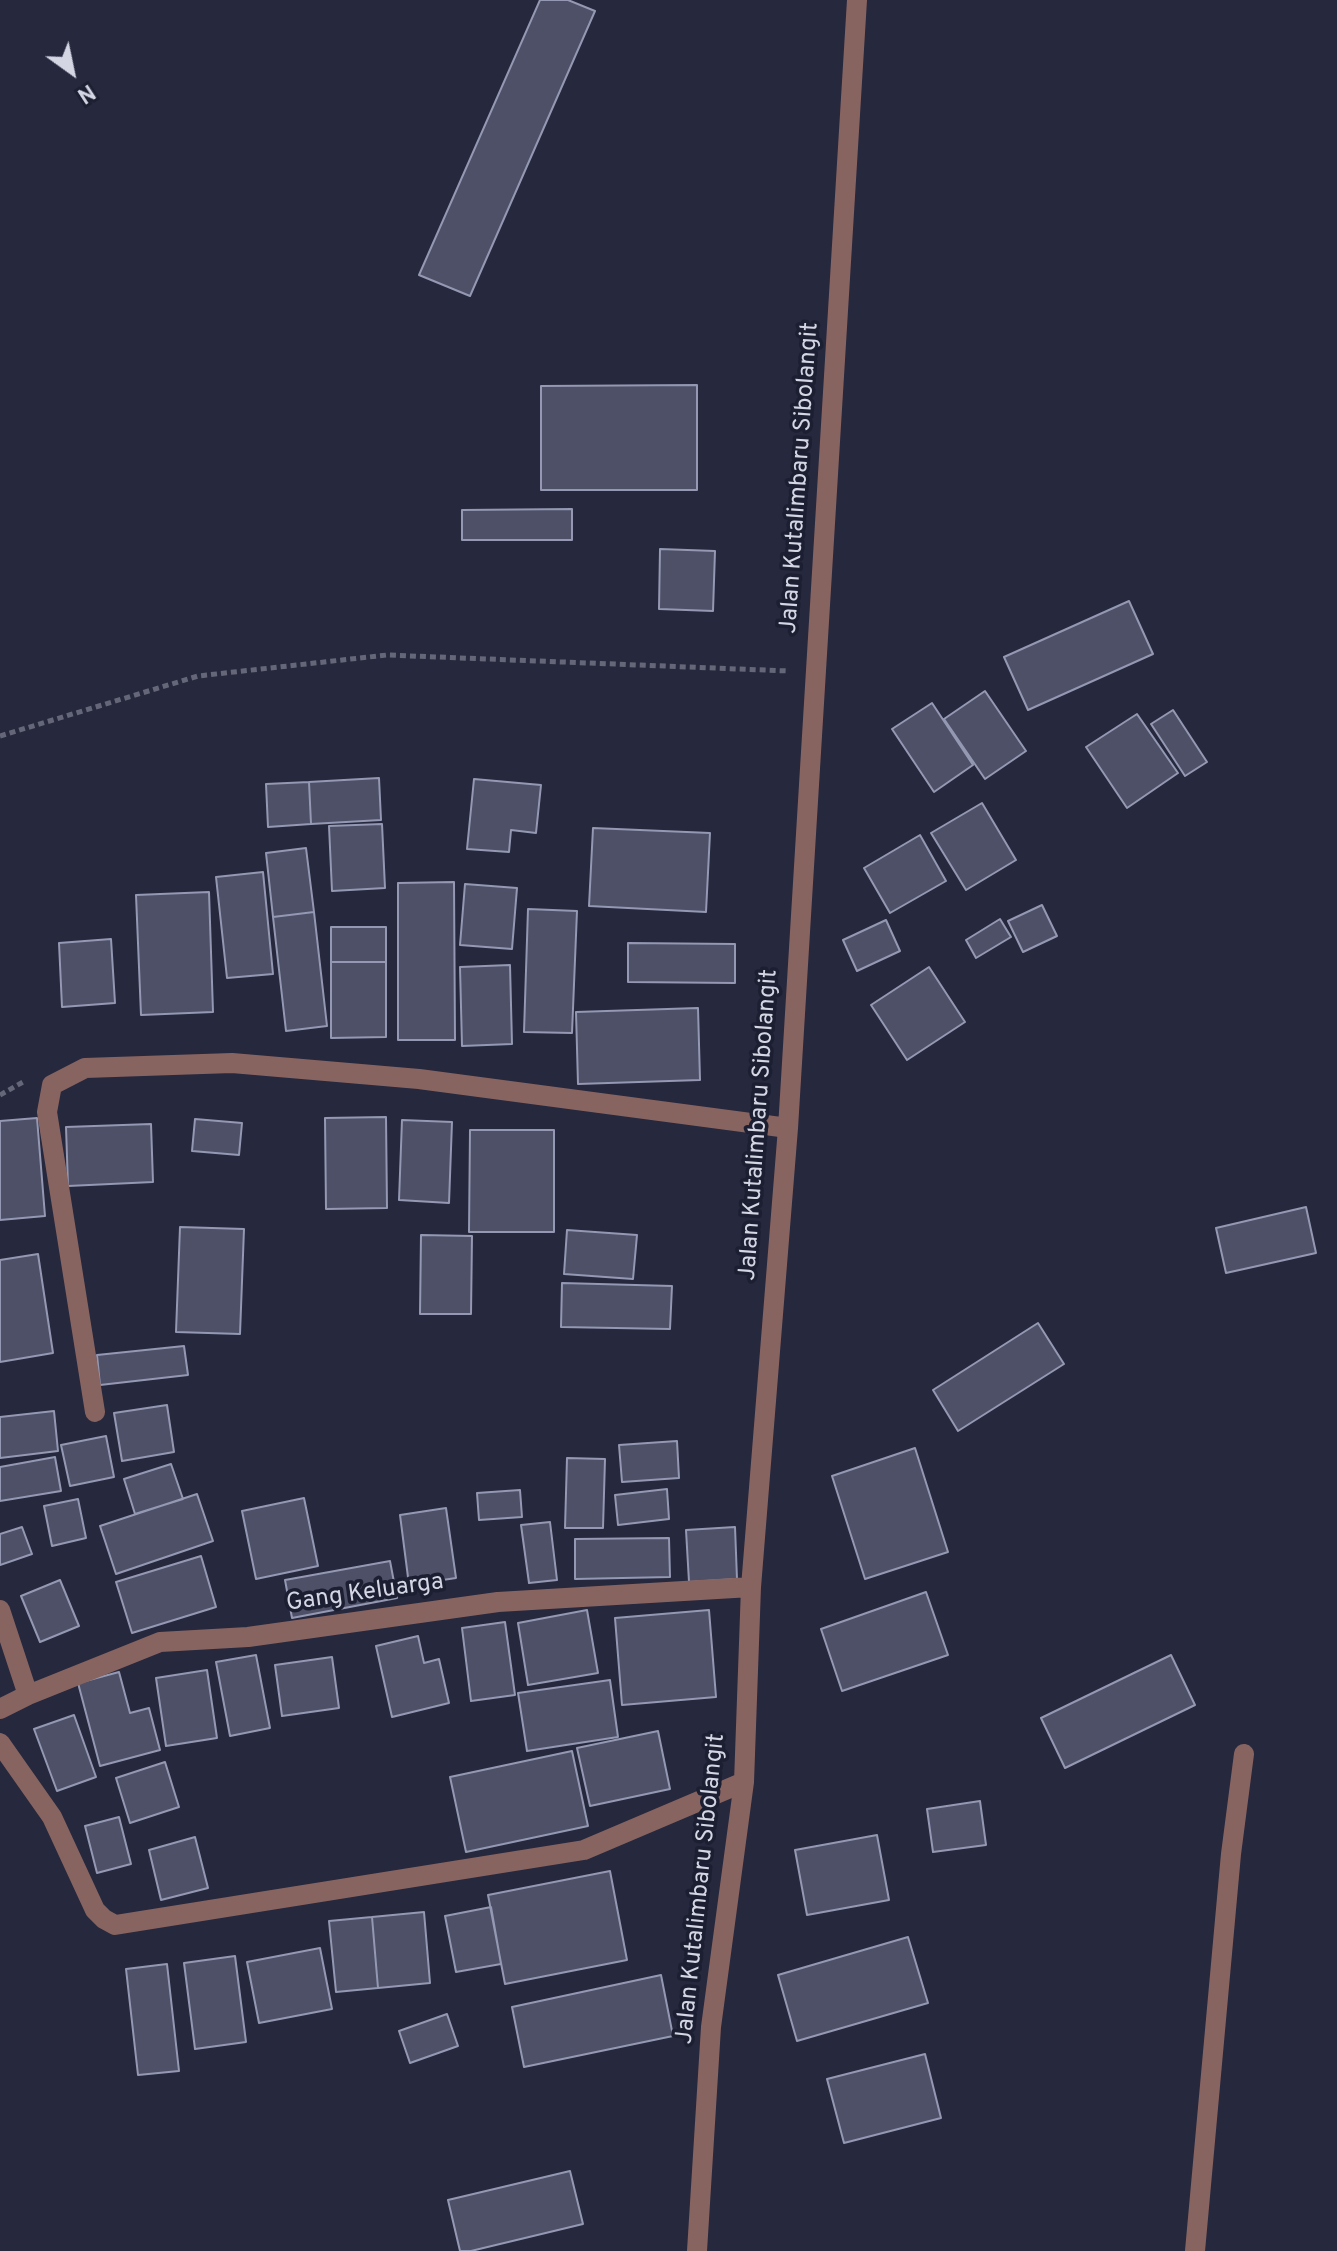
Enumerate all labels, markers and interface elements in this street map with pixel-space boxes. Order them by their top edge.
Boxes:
north arrow [32,32,112,112]
text: N [71,77,99,108]
street label: Jalan Kutalimbaru Sibolangit [776,321,826,635]
street label: Jalan Kutalimbaru Sibolangit [735,968,785,1282]
street label: Gang Keluarga [284,1569,446,1619]
street label: Jalan Kutalimbaru Sibolangit [671,1732,733,2046]

